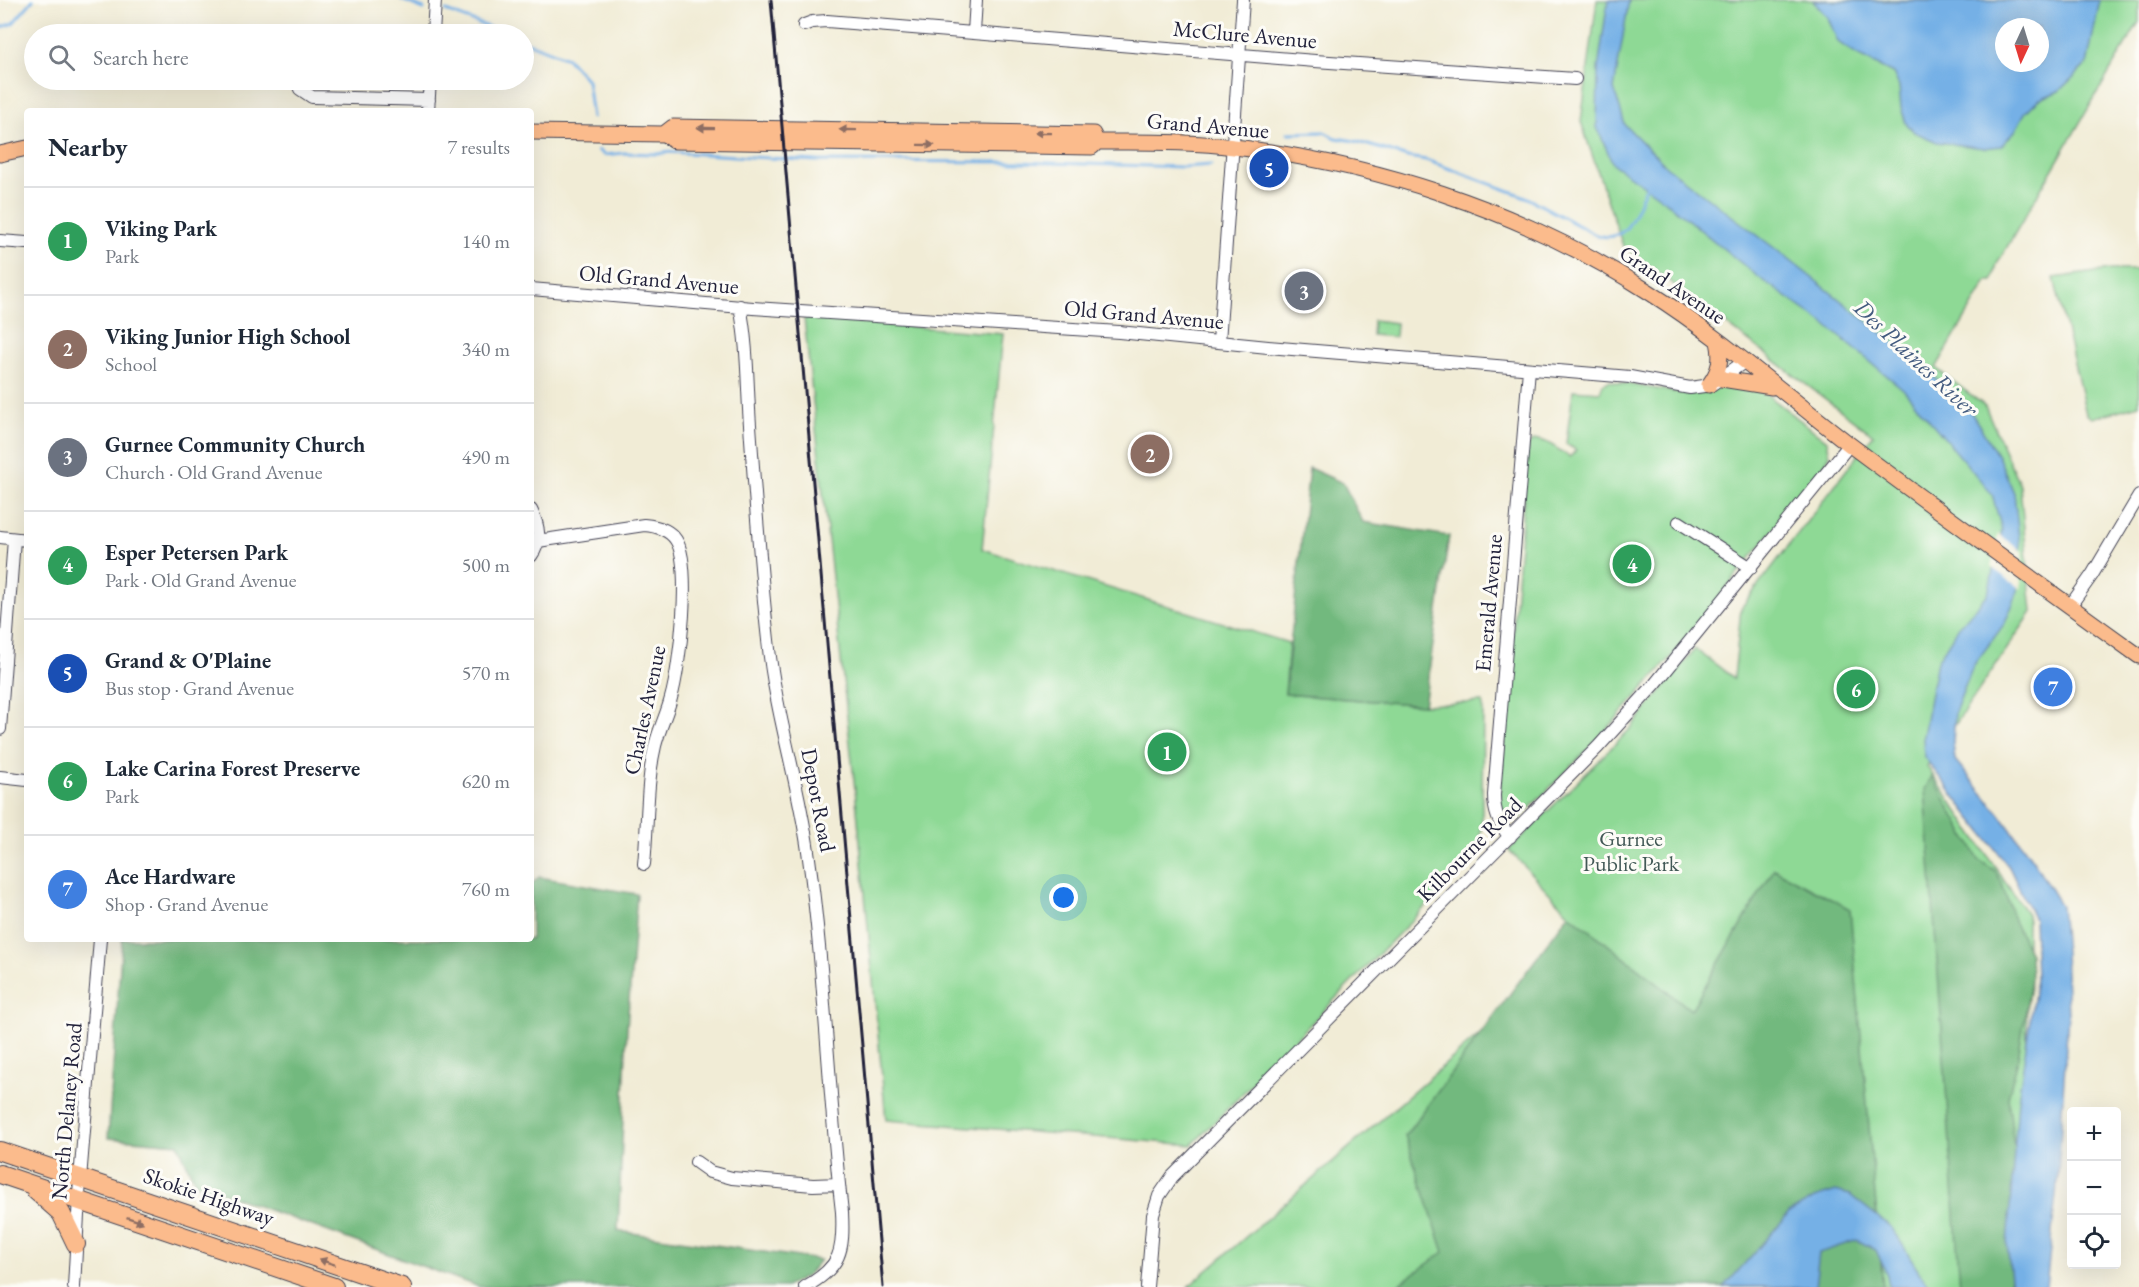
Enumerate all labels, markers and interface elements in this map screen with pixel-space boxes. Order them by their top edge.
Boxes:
street label: McClure Avenue [1172,14,1319,55]
north arrow [1995,18,2049,72]
search box [24,24,534,90]
icon: search [45,41,78,74]
text: Search here [93,43,188,72]
street label: Grand Avenue [1146,106,1271,145]
one-way arrow [696,123,715,132]
one-way arrow [839,125,858,134]
one-way arrow [1034,129,1053,138]
text: Nearby [48,130,128,164]
text: 7 results [447,134,510,160]
one-way arrow [916,140,935,150]
pin: 5 [1250,146,1288,190]
text: Viking Park [105,214,217,243]
text: 1 [62,228,73,254]
text: 140 m [462,228,510,254]
street label: Grand Avenue [1614,238,1732,331]
text: Park [105,243,139,269]
street label: Old Grand Avenue [578,258,740,301]
pin: 3 [1284,268,1324,314]
water label: Des Plaines River [1847,291,1986,424]
street label: Old Grand Avenue [1063,293,1225,336]
text: Viking Junior High School [105,322,351,351]
text: 2 [62,336,73,362]
text: 340 m [462,336,510,362]
text: School [105,351,157,377]
text: Gurnee Community Church [105,430,365,459]
pin: 2 [1130,432,1170,476]
text: 3 [62,444,73,470]
text: 490 m [462,444,510,470]
text: Church · Old Grand Avenue [105,459,323,485]
street label: Emerald Avenue [1468,533,1509,673]
text: Esper Petersen Park [105,538,288,567]
pin: 4 [1612,542,1652,586]
text: 4 [62,552,73,578]
text: 500 m [462,552,510,578]
text: Park · Old Grand Avenue [105,567,297,593]
street label: Charles Avenue [617,642,672,777]
text: Grand & O'Plaine [105,646,271,675]
text: 5 [62,660,73,686]
text: 570 m [462,660,510,686]
pin: 7 [2034,664,2072,710]
pin: 6 [1836,666,1876,712]
text: Bus stop · Grand Avenue [105,675,294,701]
pin: 1 [1148,730,1186,774]
street label: Depot Road [794,746,843,855]
text: Lake Carina Forest Preserve [105,754,360,783]
text: 6 [62,768,73,794]
text: 620 m [462,768,510,794]
text: Park [105,783,139,809]
street label: Kilbourne Road [1410,790,1529,908]
park label: Gurnee Public Park [1583,824,1680,878]
text: Ace Hardware [105,862,235,891]
text: 7 [62,876,73,902]
text: 760 m [462,876,510,902]
your location [1049,883,1078,912]
text: Shop · Grand Avenue [105,891,268,917]
street label: North Delaney Road [44,1020,89,1201]
map controls [2067,1107,2121,1269]
button: + [2067,1107,2121,1161]
street label: Skokie Highway [140,1161,278,1232]
button: − [2067,1161,2121,1215]
one-way arrow [126,1215,144,1225]
button: locate [2067,1215,2121,1269]
one-way arrow [318,1256,336,1266]

